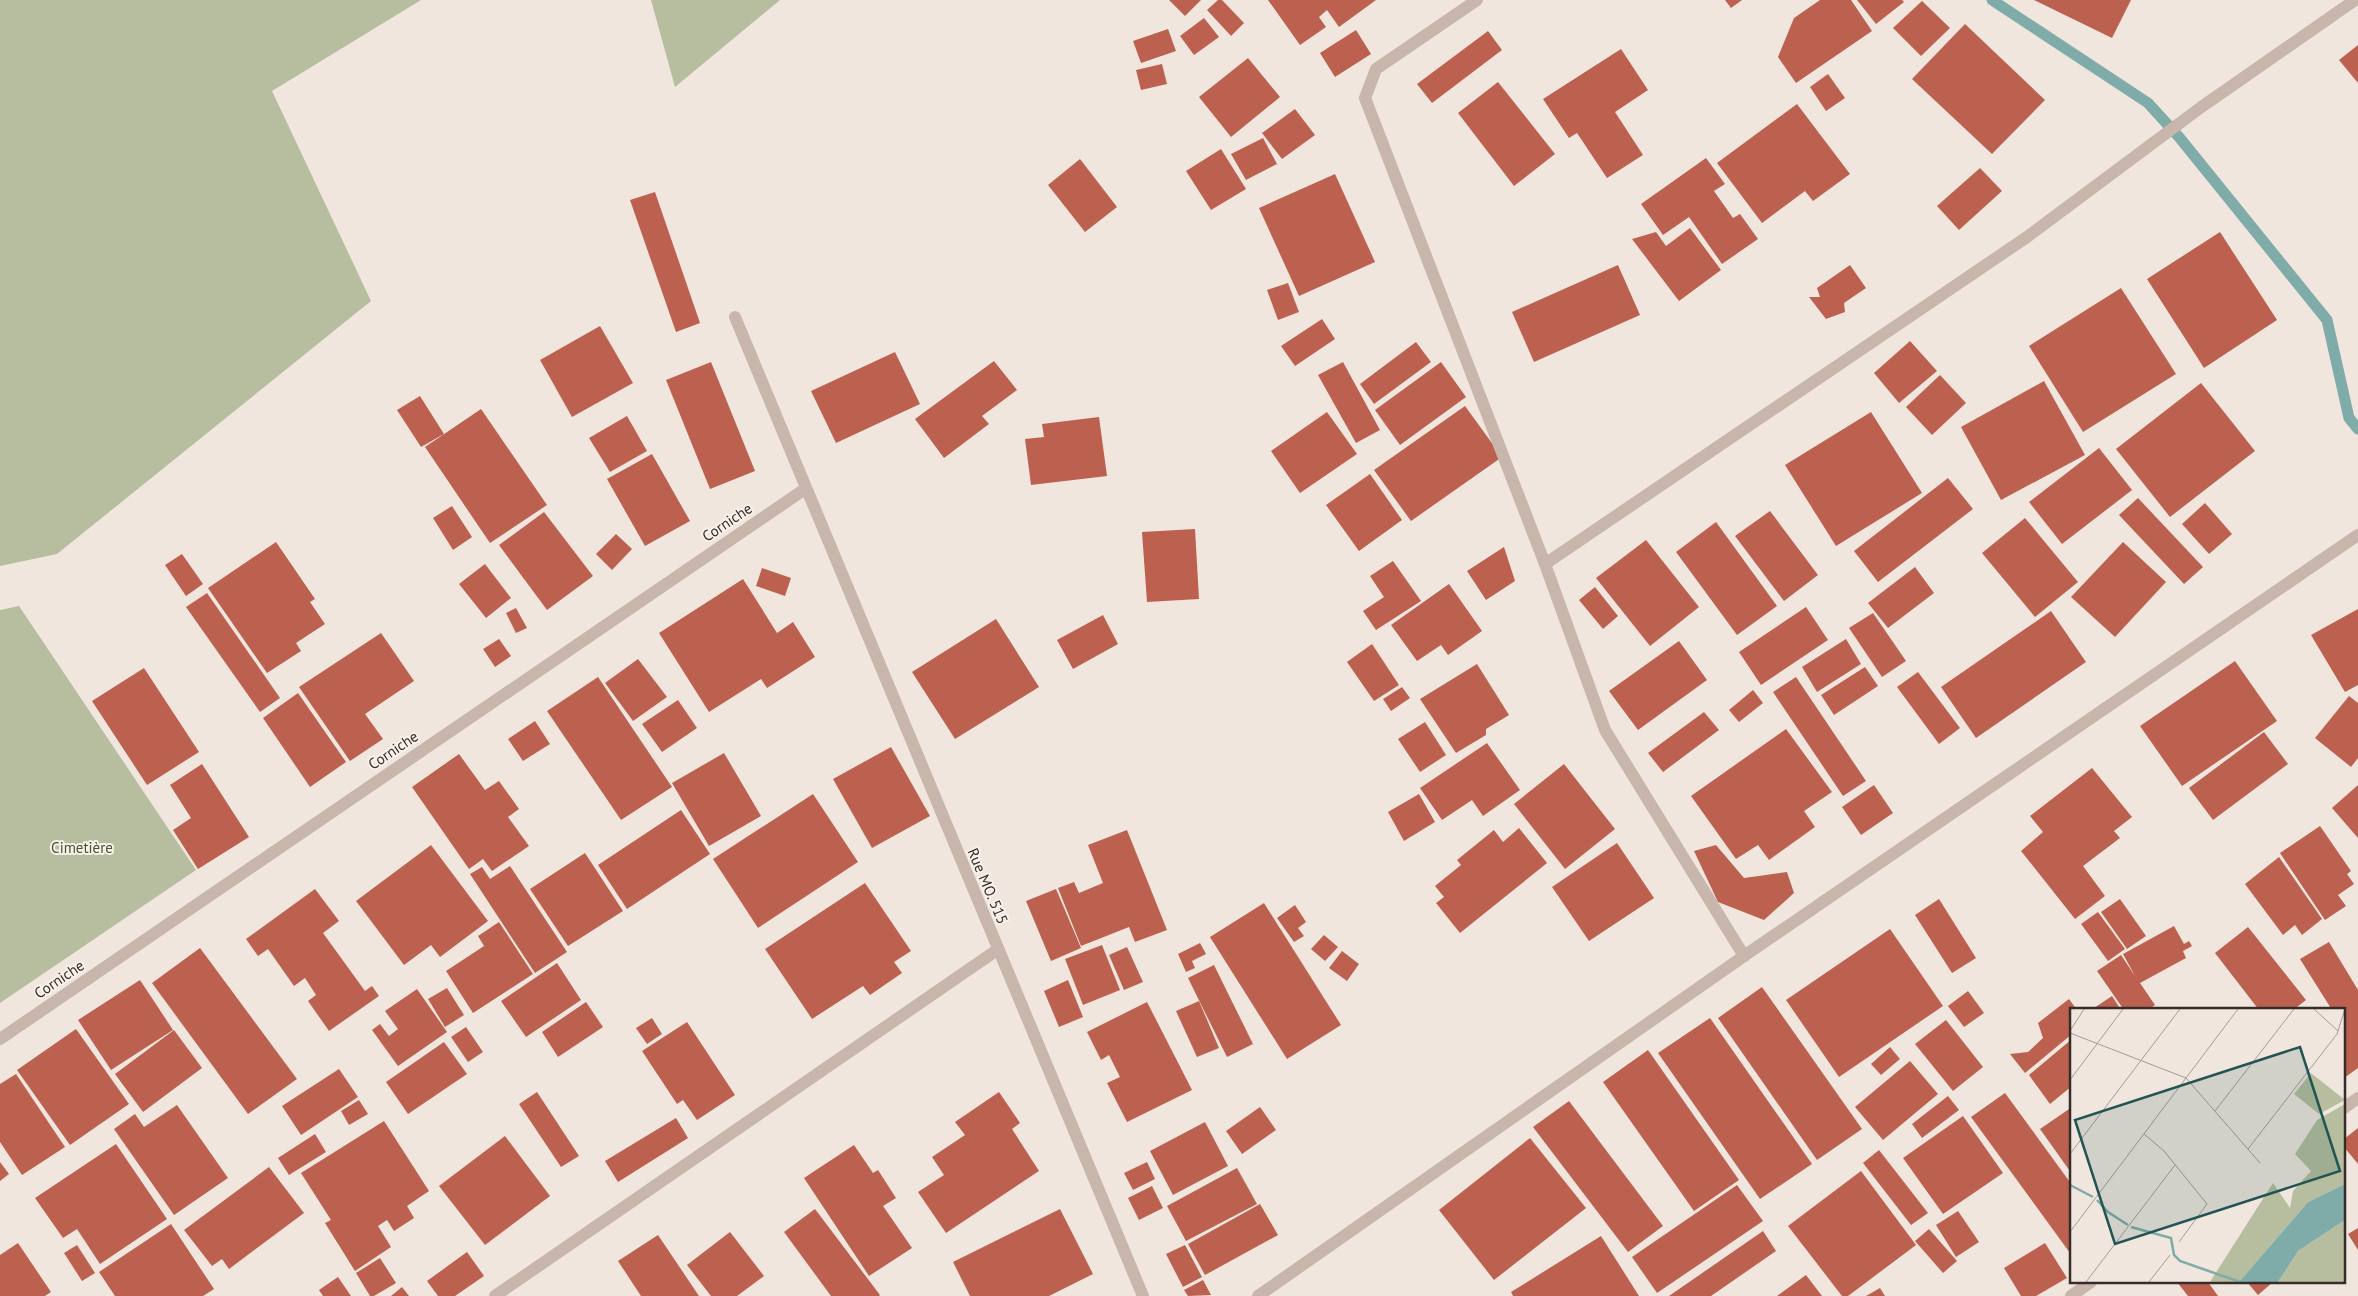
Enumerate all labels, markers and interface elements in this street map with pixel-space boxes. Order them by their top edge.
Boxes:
street label: Corniche [698,498,756,546]
street label: Corniche [364,726,422,774]
park label: Cimetière [51,838,113,857]
street label: Rue MO. 515 [963,845,1013,927]
street label: Corniche [30,955,88,1003]
inset map [2070,1008,2346,1284]

